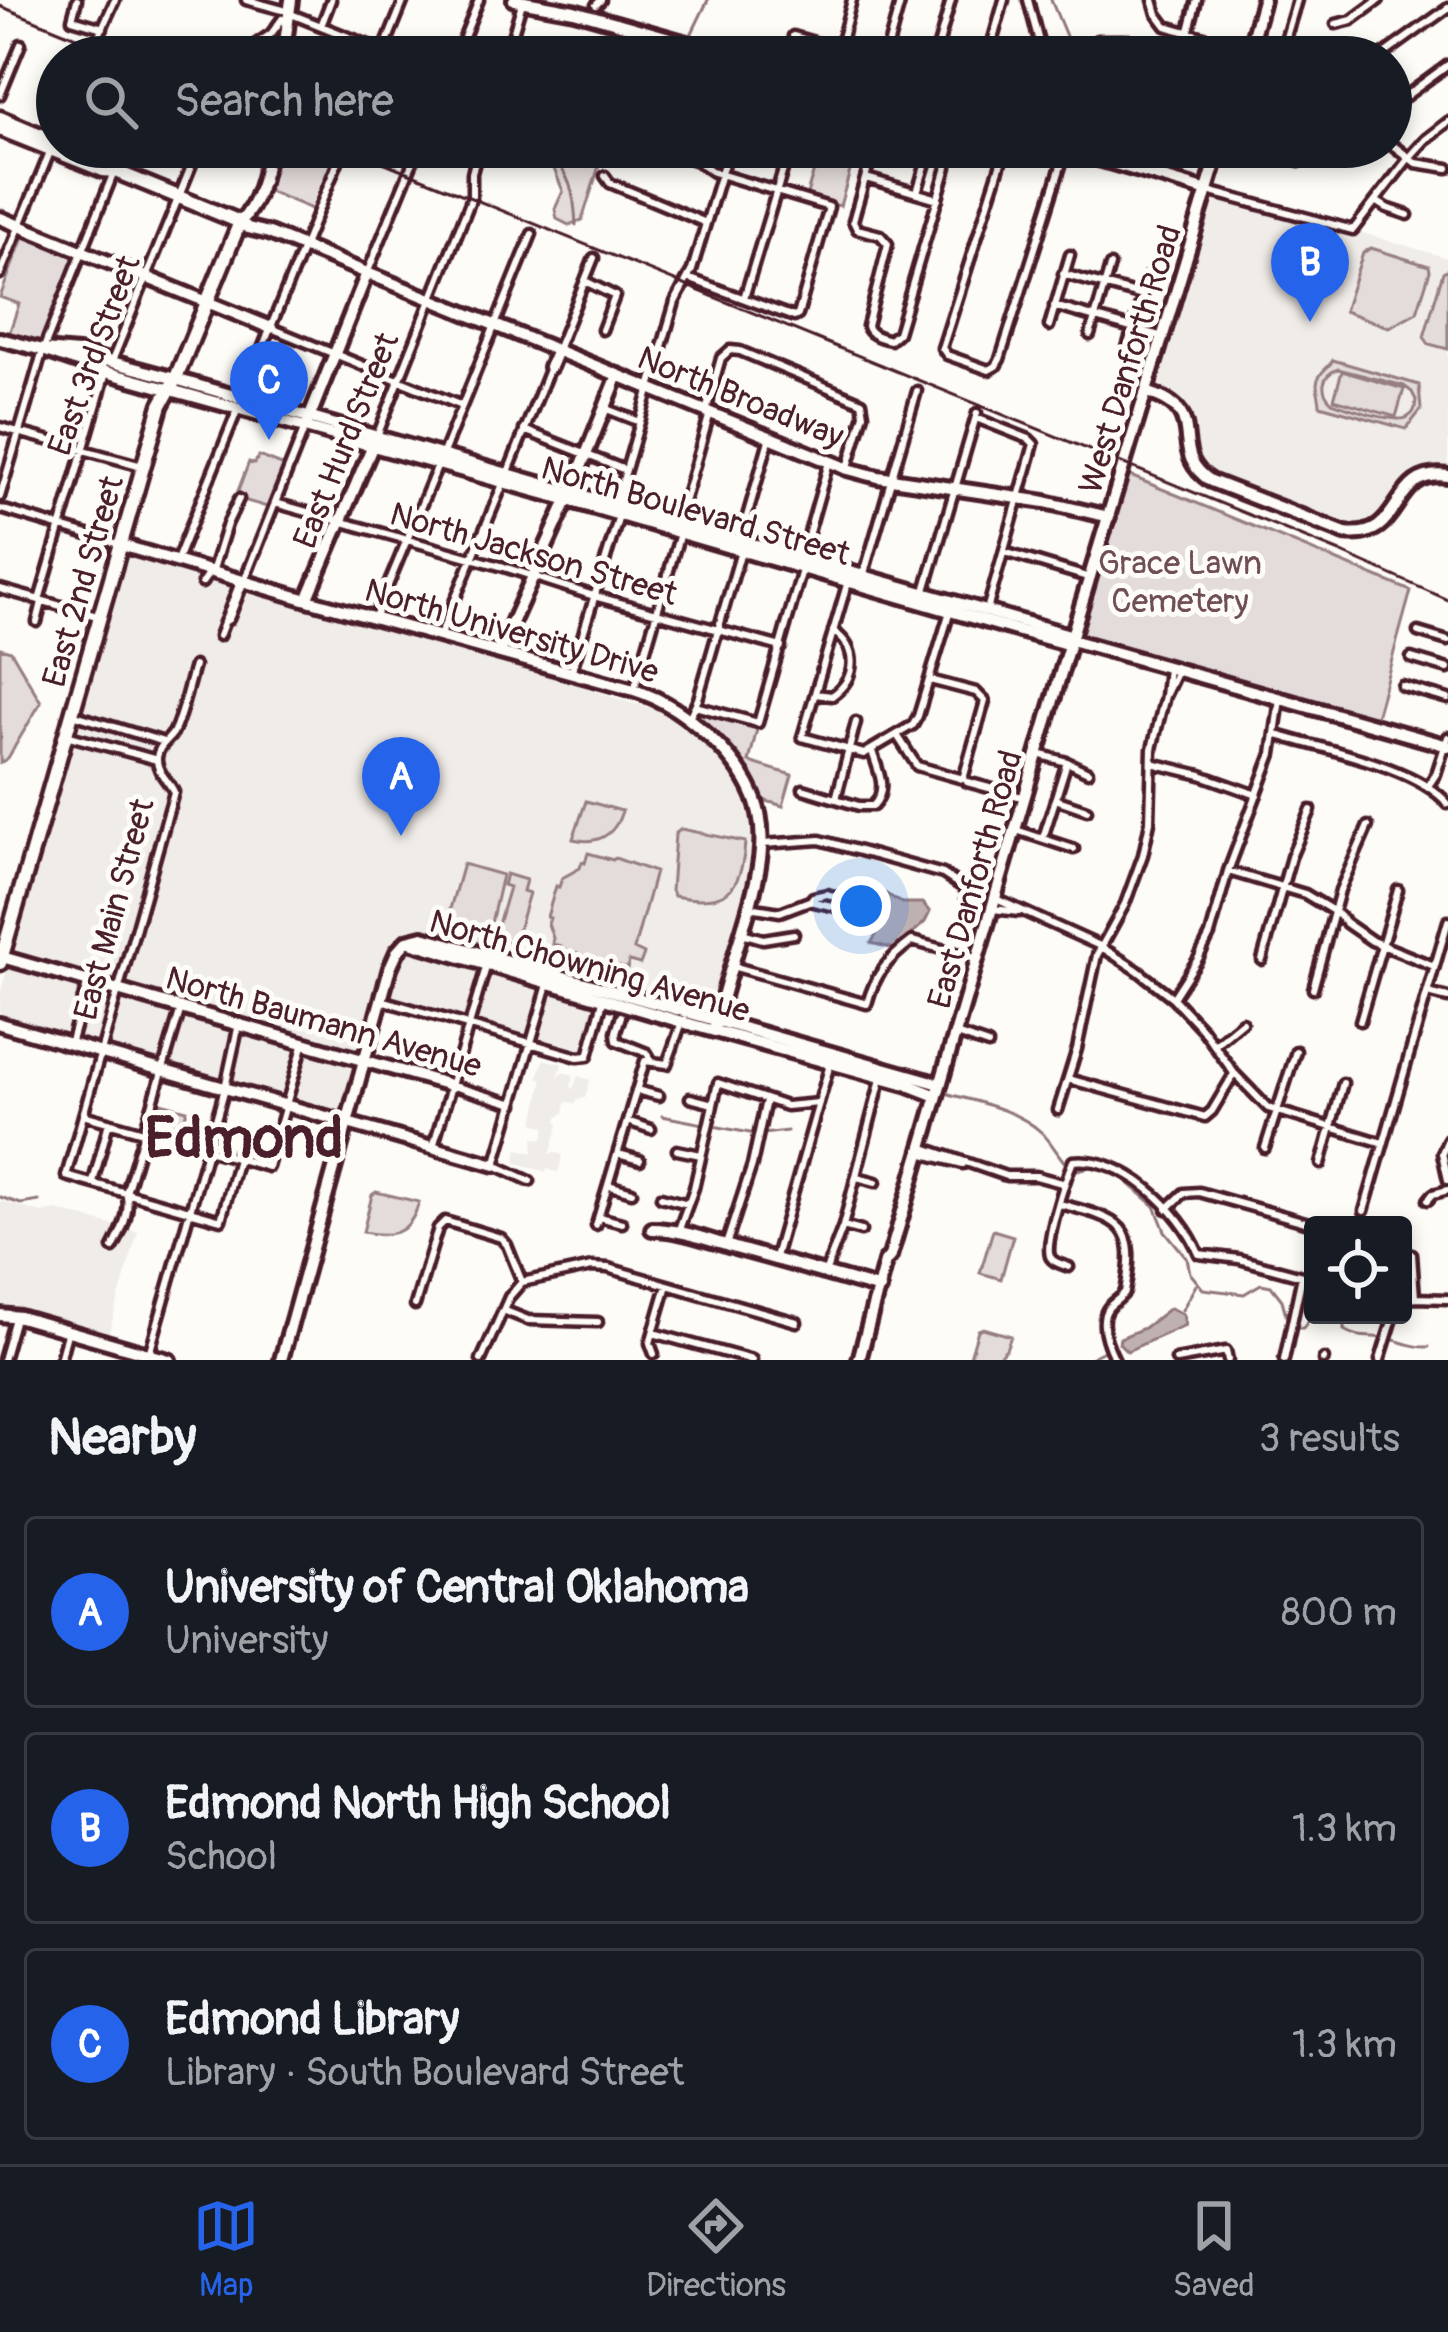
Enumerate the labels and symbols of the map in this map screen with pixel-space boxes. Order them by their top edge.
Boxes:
street label: West Danforth Road [1070,220,1191,499]
pin: B [1271,223,1349,322]
street label: East 3rd Street [39,249,150,461]
street label: East Hurd Street [284,326,409,554]
street label: North Broadway [631,337,849,457]
pin: C [230,341,308,440]
street label: North Boulevard Street [537,448,855,575]
street label: East 2nd Street [34,470,133,692]
street label: North Jackson Street [385,494,683,615]
park label: Grace Lawn Cemetery [1098,543,1262,622]
street label: North University Drive [360,570,663,693]
pin: A [362,737,440,836]
street label: East Danforth Road [919,746,1032,1013]
street label: East Main Street [65,793,164,1025]
your location [831,876,891,936]
street label: North Chowning Avenue [425,901,754,1032]
street label: North Baumann Avenue [161,958,486,1087]
district label: Edmond [145,1104,343,1175]

